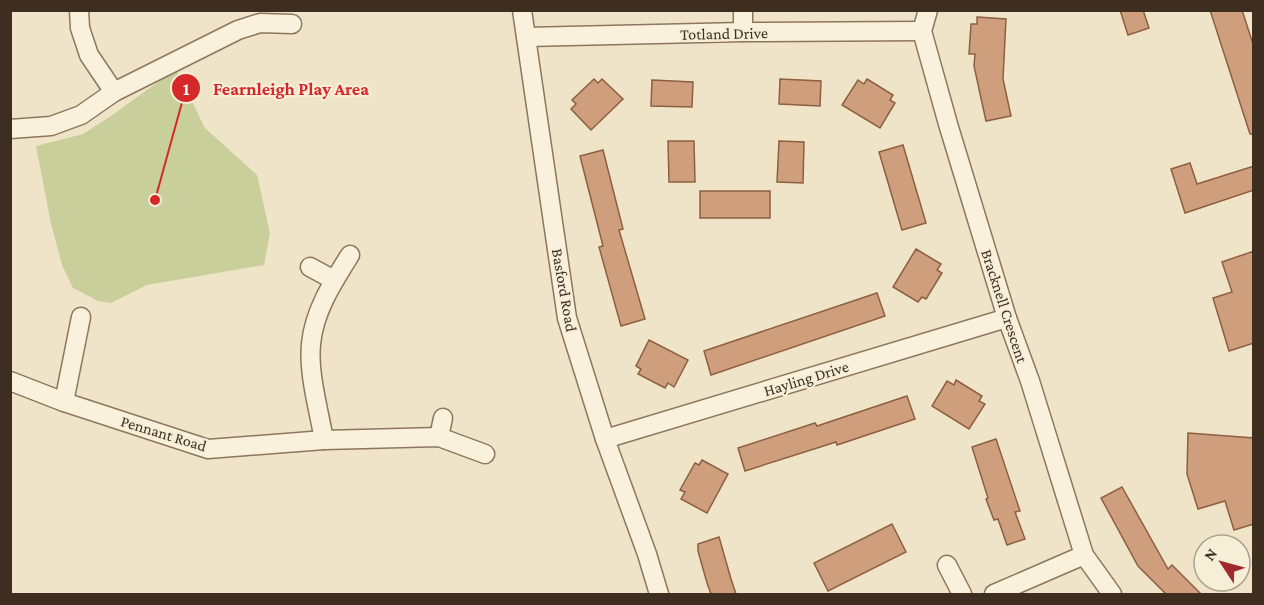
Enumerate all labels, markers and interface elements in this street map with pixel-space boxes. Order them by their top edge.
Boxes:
street label: Totland Drive [680,24,768,43]
callout: Fearnleigh Play Area [171,70,381,106]
text: 1 [183,79,190,99]
text: Fearnleigh Play Area [213,79,369,99]
street label: Basford Road [549,247,580,334]
street label: Bracknell Crescent [978,247,1031,366]
street label: Hayling Drive [762,358,851,400]
street label: Pennant Road [119,412,209,455]
north arrow [1192,533,1252,593]
text: N [1200,545,1220,564]

